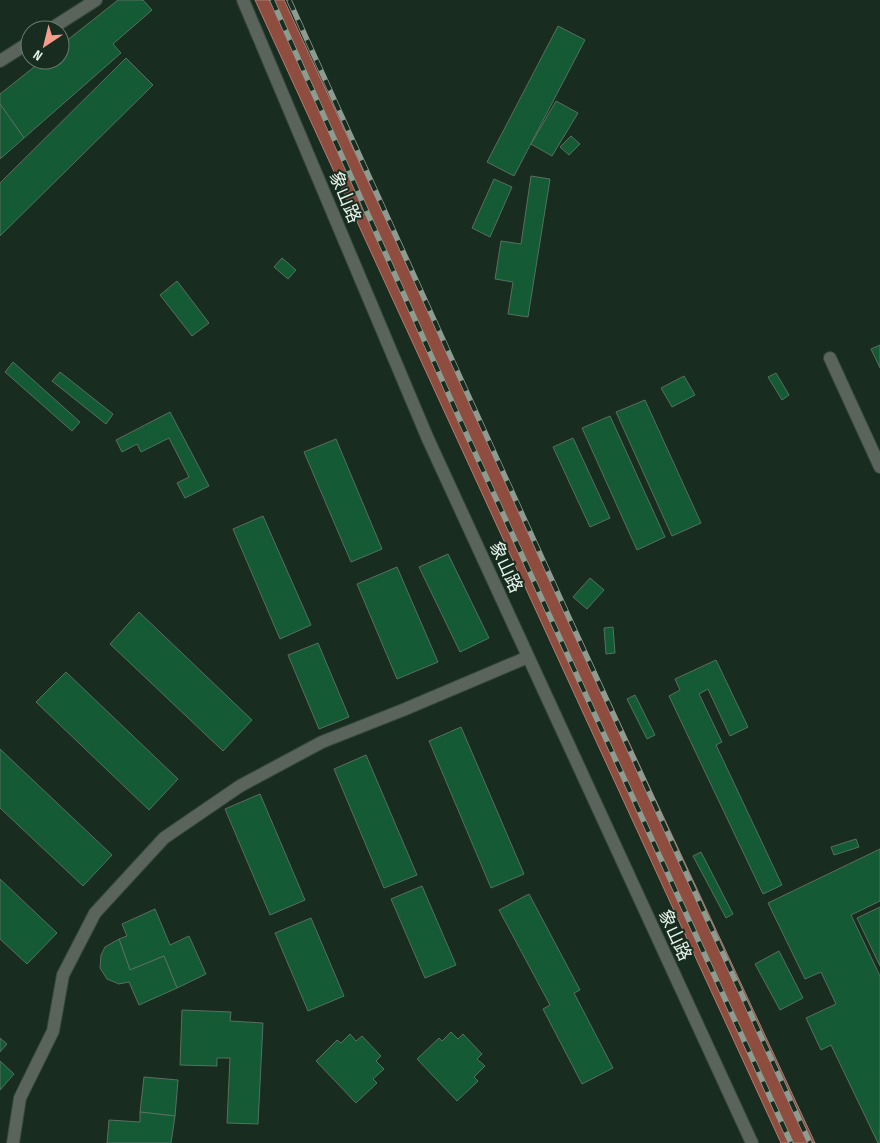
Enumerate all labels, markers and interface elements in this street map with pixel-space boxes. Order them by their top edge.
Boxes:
north arrow [20,20,70,70]
text: N [30,46,46,64]
street label: 象山路 [324,168,365,226]
street label: 象山路 [485,538,526,596]
street label: 象山路 [654,906,695,964]

